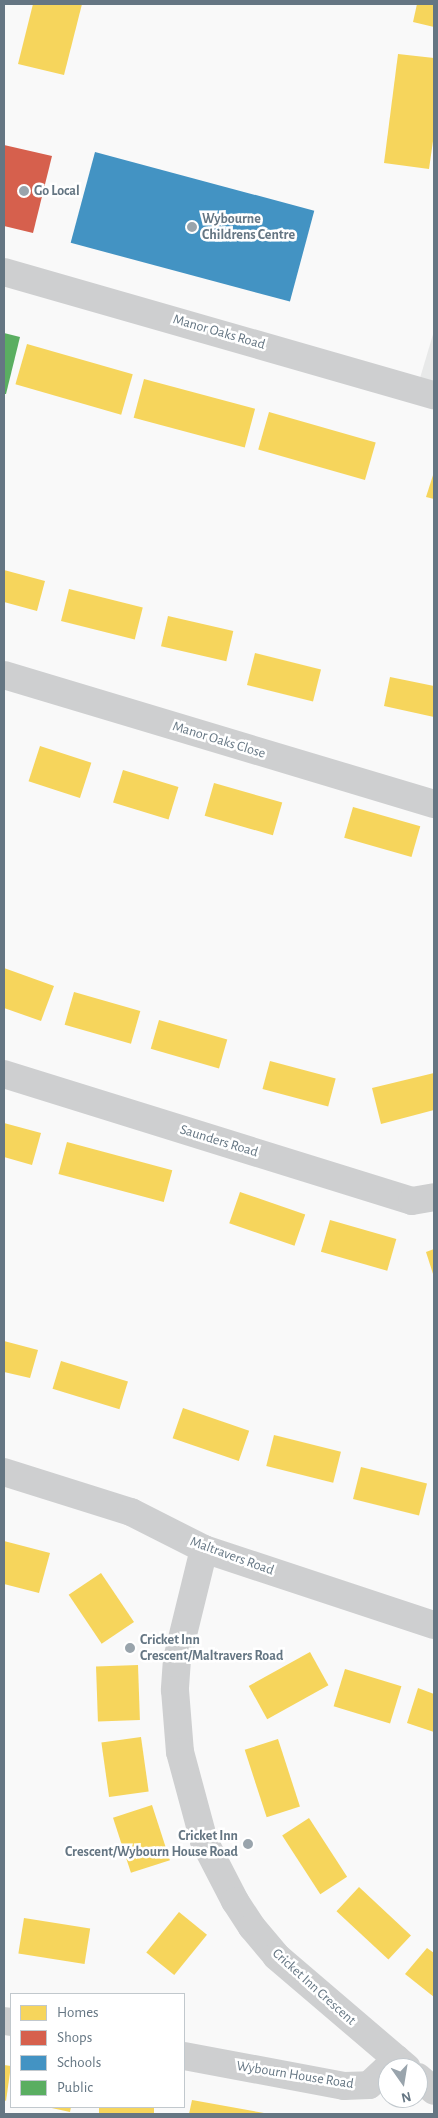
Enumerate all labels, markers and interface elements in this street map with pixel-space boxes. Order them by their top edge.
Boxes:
place label: Go Local [34,183,80,199]
marker: Go Local [18,185,30,197]
place label: Wybourne Childrens Centre [202,211,295,243]
marker: Wybourne Childrens Centre [186,221,198,233]
street label: Manor Oaks Road [171,311,267,353]
street label: Manor Oaks Close [170,718,268,762]
street label: Saunders Road [178,1121,260,1161]
street label: Maltravers Road [188,1533,276,1579]
place label: Cricket Inn Crescent/Maltravers Road [140,1632,283,1664]
marker: Cricket Inn Crescent/Maltravers Road [124,1642,136,1654]
place label: Cricket Inn Crescent/Wybourn House Road [65,1828,238,1860]
marker: Cricket Inn Crescent/Wybourn House Road [242,1838,254,1850]
street label: Cricket Inn Crescent [269,1945,359,2029]
legend [10,1993,185,2108]
text: Homes [57,2005,99,2020]
text: Shops [57,2030,92,2045]
text: Schools [57,2055,101,2070]
street label: Wybourn House Road [235,2057,355,2093]
north arrow [378,2058,428,2108]
text: Public [57,2080,93,2095]
text: N [400,2089,412,2105]

